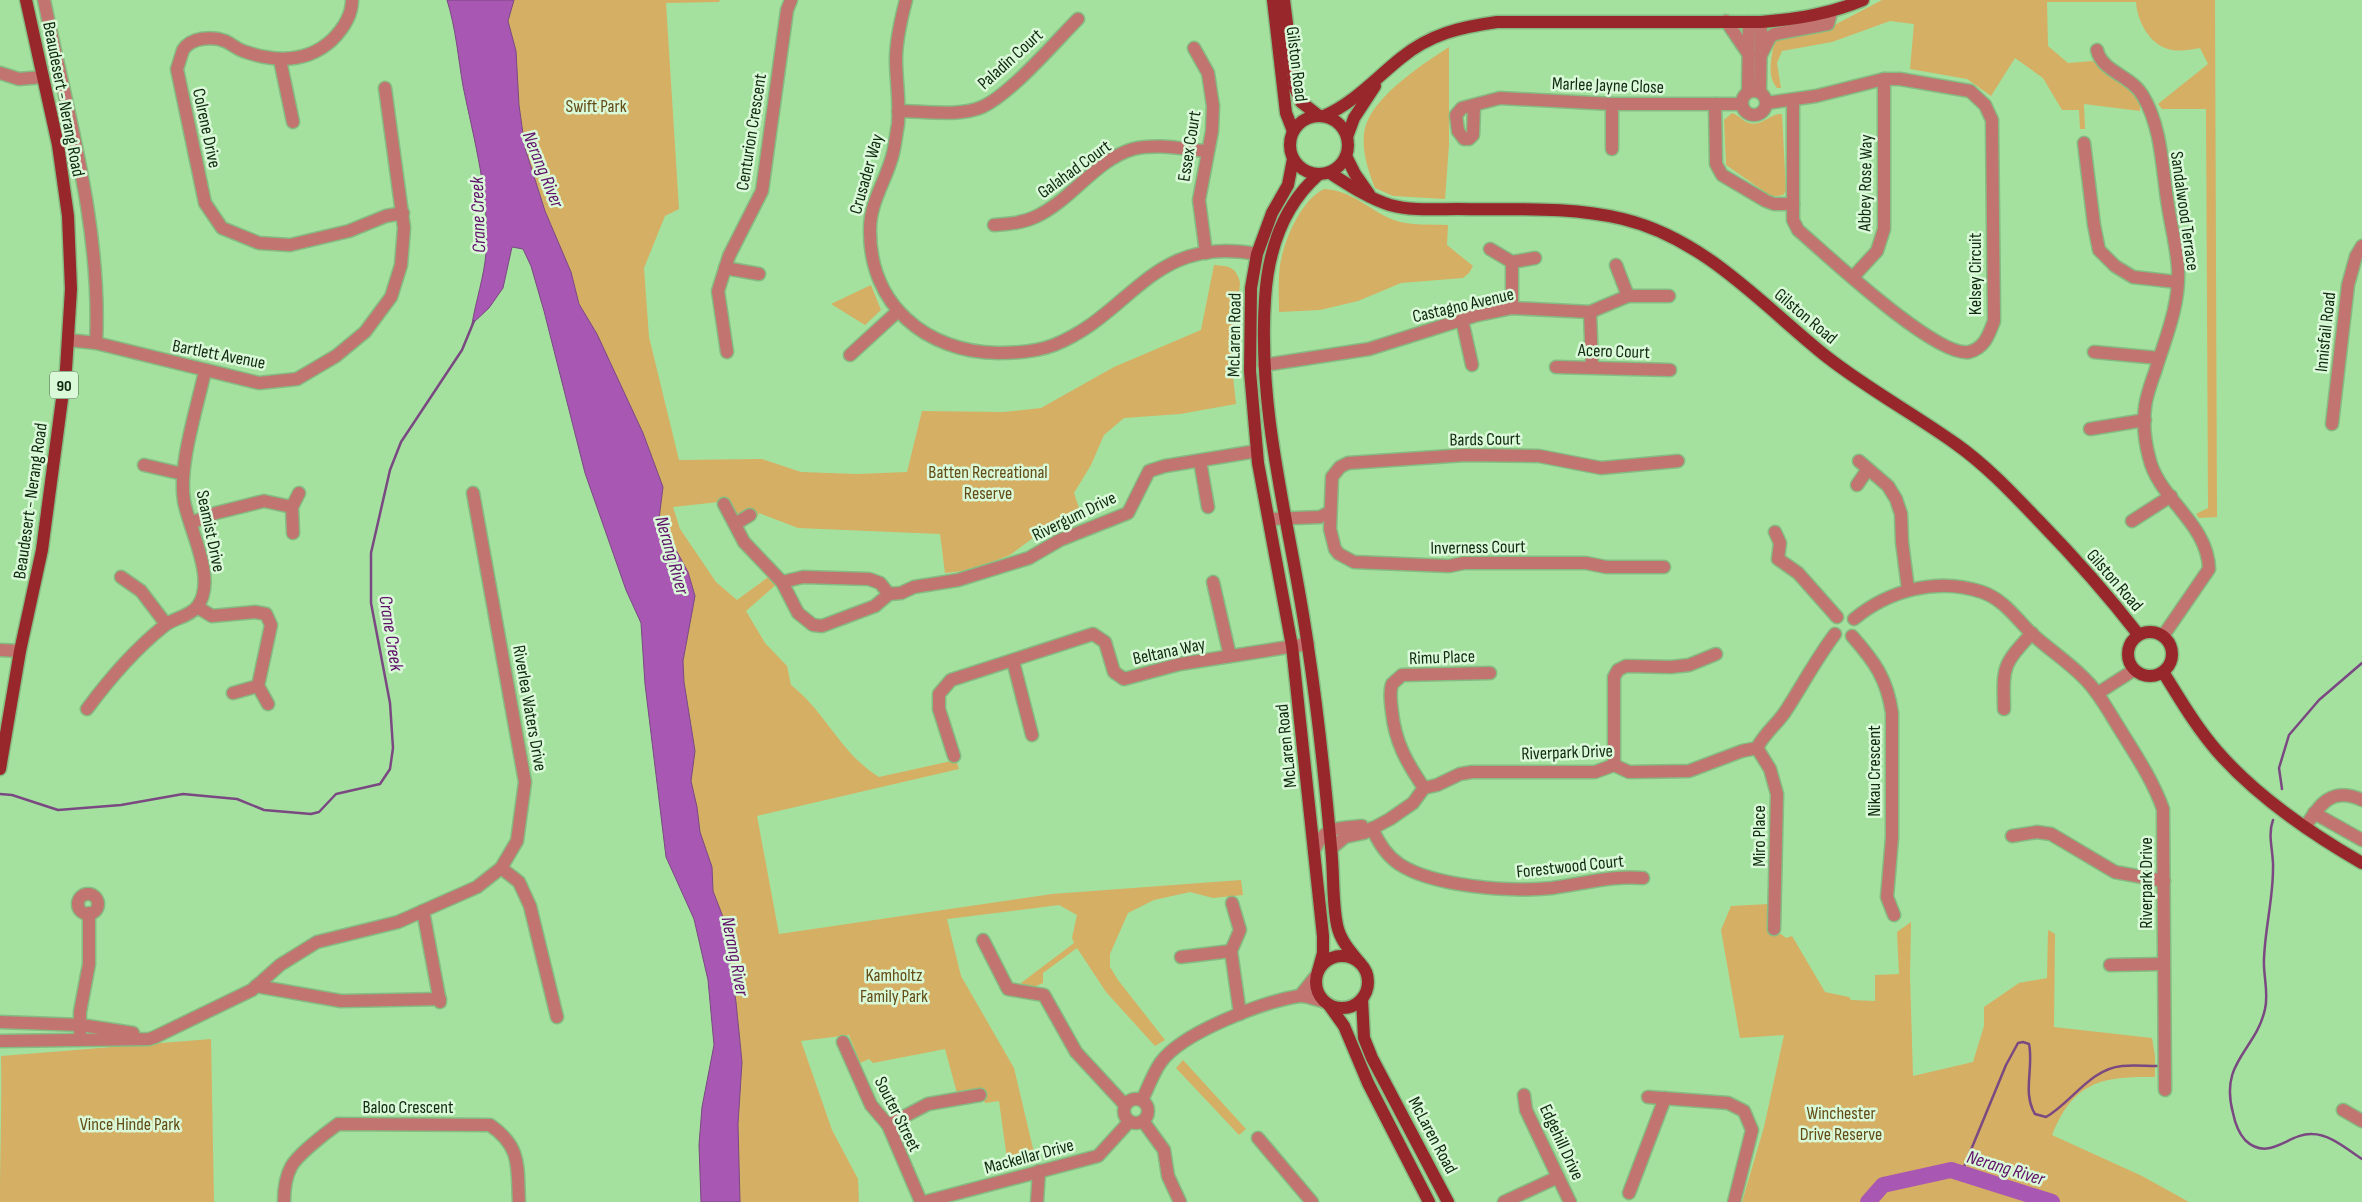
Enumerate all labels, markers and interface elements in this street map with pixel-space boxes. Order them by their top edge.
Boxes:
street label: Beaudesert - Nerang Road [38,20,89,178]
street label: Paladin Court [973,24,1048,94]
street label: Gilston Road [1281,25,1312,103]
street label: Centurion Crescent [732,72,771,192]
street label: Marlee Jayne Close [1552,73,1664,98]
street label: Colrene Drive [188,86,225,170]
park label: Swift Park [565,96,627,117]
street label: Essex Court [1174,109,1206,183]
water label: Nerang River [517,128,569,212]
street label: Crusader Way [845,132,888,217]
street label: Abbey Rose Way [1854,134,1877,233]
street label: Galahad Court [1034,135,1115,203]
street label: Sandalwood Terrace [2166,150,2203,272]
water label: Crane Creek [466,176,491,253]
street label: Kelsey Circuit [1965,232,1986,315]
street label: Castagno Avenue [1410,284,1516,327]
street label: Gilston Road [1770,284,1841,349]
street label: Innisfail Road [2311,291,2340,373]
street label: McLaren Road [1223,293,1246,377]
street label: Bartlett Avenue [171,335,267,374]
street label: Acero Court [1577,340,1651,363]
road number: 90 [50,372,78,398]
street label: Beaudesert - Nerang Road [9,422,52,580]
street label: Bards Court [1449,428,1521,451]
park label: Batten Recreational Reserve [928,462,1048,504]
street label: Rivergum Drive [1029,487,1120,546]
street label: Seamist Drive [192,488,229,574]
water label: Nerang River [649,514,694,598]
street label: Inverness Court [1430,536,1526,559]
street label: Gilston Road [2082,545,2147,616]
water label: Crane Creek [373,594,408,673]
street label: Beltana Way [1131,634,1207,669]
street label: Riverlea Waters Drive [508,643,551,773]
street label: Rimu Place [1409,646,1475,669]
street label: McLaren Road [1272,703,1301,789]
street label: Nikau Crescent [1864,725,1885,817]
street label: Riverpark Drive [1521,740,1613,765]
street label: Miro Place [1749,805,1770,867]
street label: Riverpark Drive [2136,837,2157,929]
street label: Forestwood Court [1515,850,1625,883]
water label: Nerang River [716,915,754,998]
park label: Kamholtz Family Park [860,965,928,1007]
street label: Souter Street [870,1073,926,1156]
street label: McLaren Road [1404,1093,1462,1177]
street label: Baloo Crescent [362,1097,454,1118]
street label: Edgehill Drive [1535,1101,1588,1183]
park label: Winchester Drive Reserve [1800,1103,1882,1145]
park label: Vince Hinde Park [80,1114,180,1135]
street label: Mackellar Drive [982,1134,1076,1178]
water label: Nerang River [1964,1146,2048,1191]

